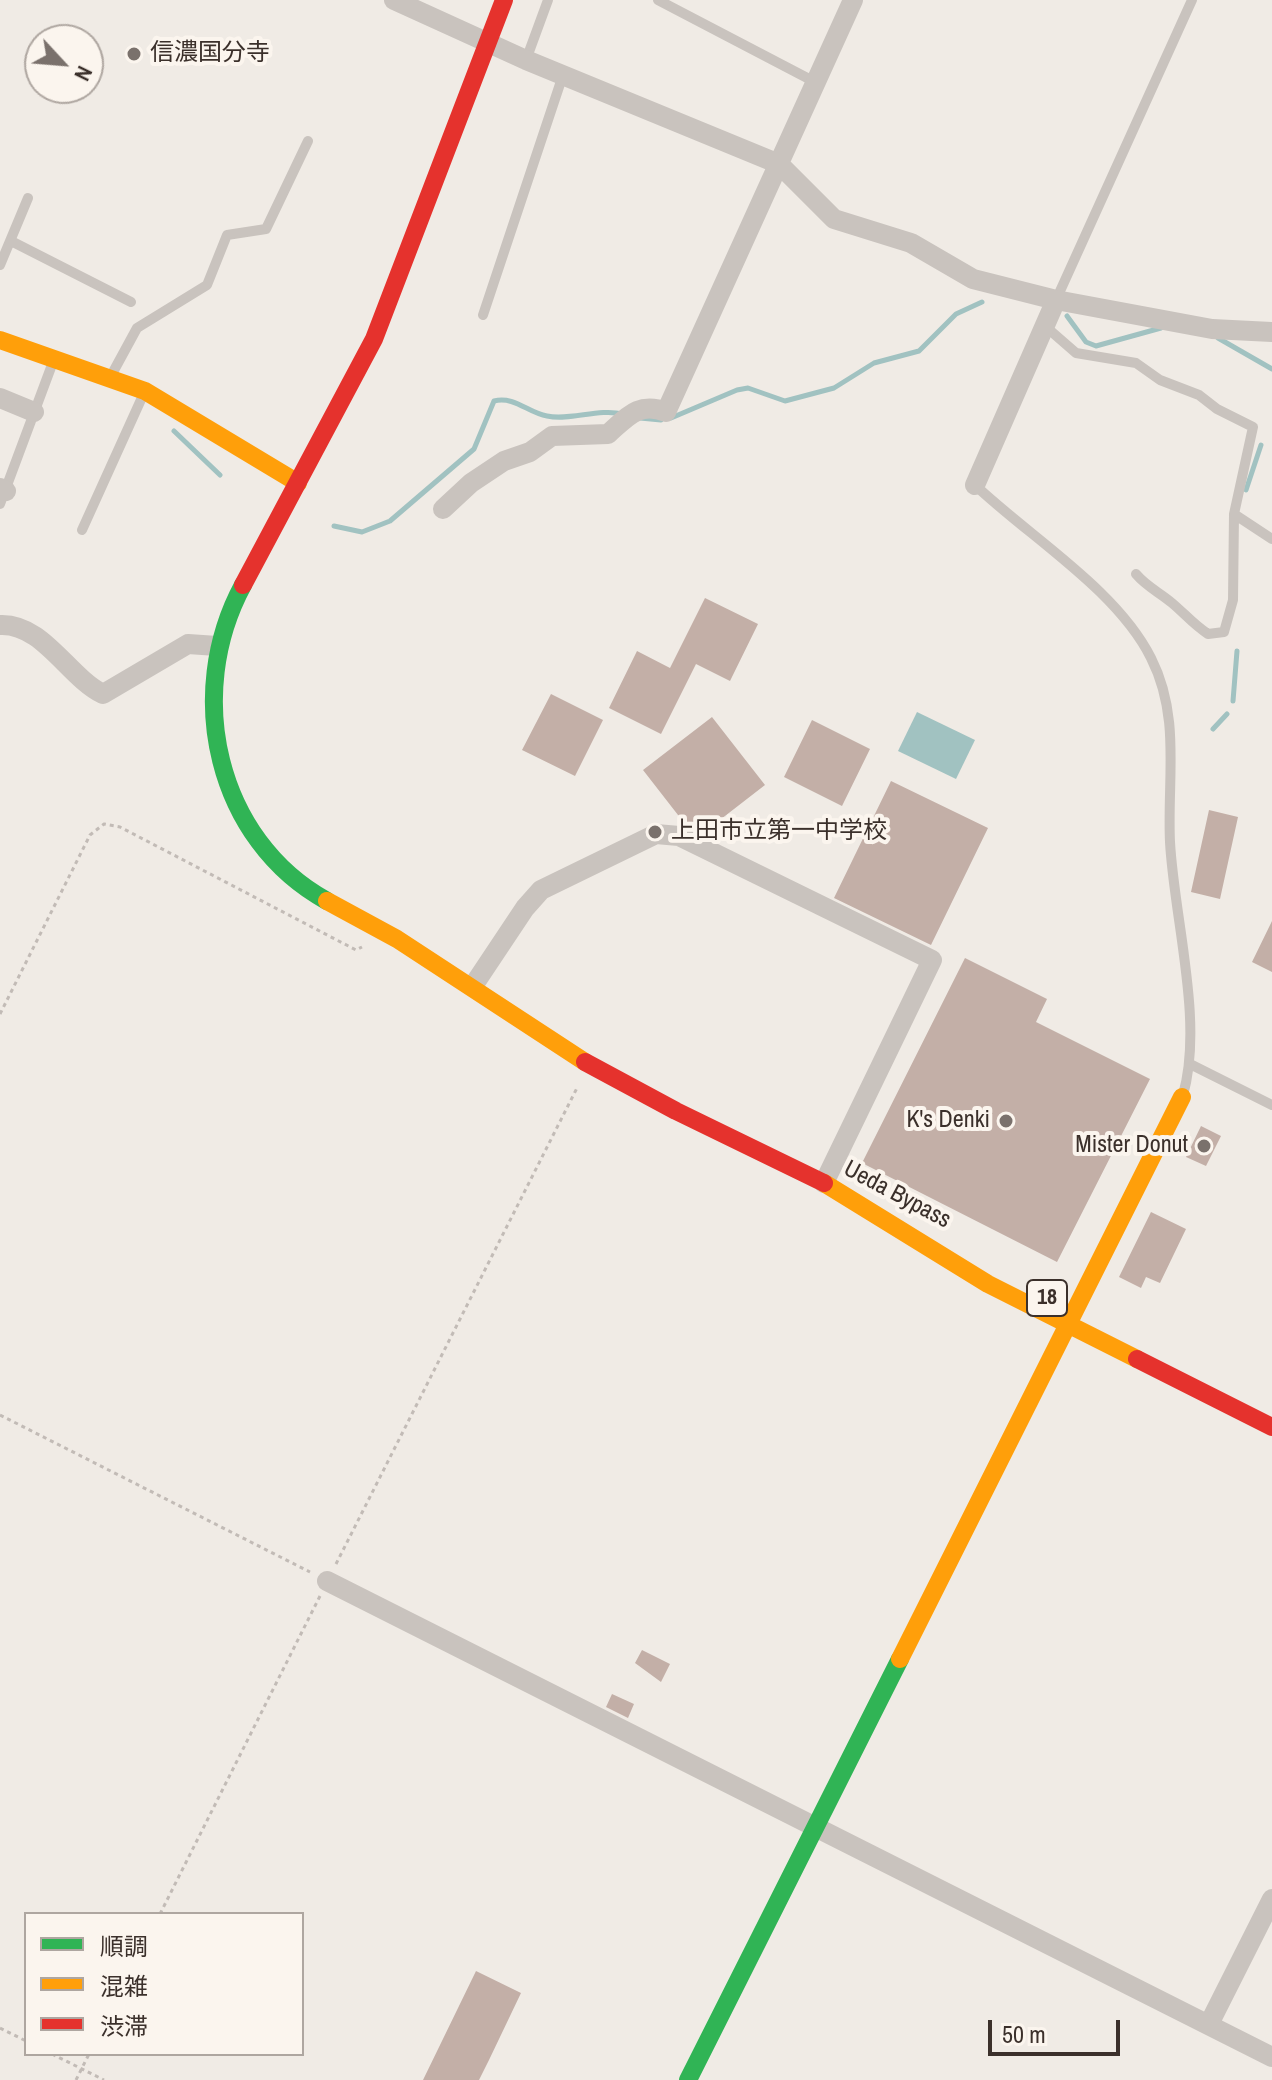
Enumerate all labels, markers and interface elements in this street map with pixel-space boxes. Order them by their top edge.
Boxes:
north arrow [24,24,104,104]
place label: 信濃国分寺 [150,40,270,68]
marker: 信濃国分寺 [125,45,143,63]
text: N [67,61,100,86]
place label: 上田市立第一中学校 [671,818,887,846]
marker: 上田市立第一中学校 [646,823,664,841]
place label: K's Denki [906,1107,990,1135]
marker: K's Denki [997,1112,1015,1130]
place label: Mister Donut [1075,1132,1188,1160]
marker: Mister Donut [1195,1137,1213,1155]
street label: Ueda Bypass [839,1155,955,1235]
road number: 18 [1027,1280,1067,1316]
legend [24,1912,304,2056]
text: 順調 [100,1930,148,1962]
text: 混雑 [100,1970,148,2002]
scale bar [992,2004,1124,2054]
text: 渋滞 [100,2010,148,2042]
text: 50 m [1002,2018,1046,2050]

